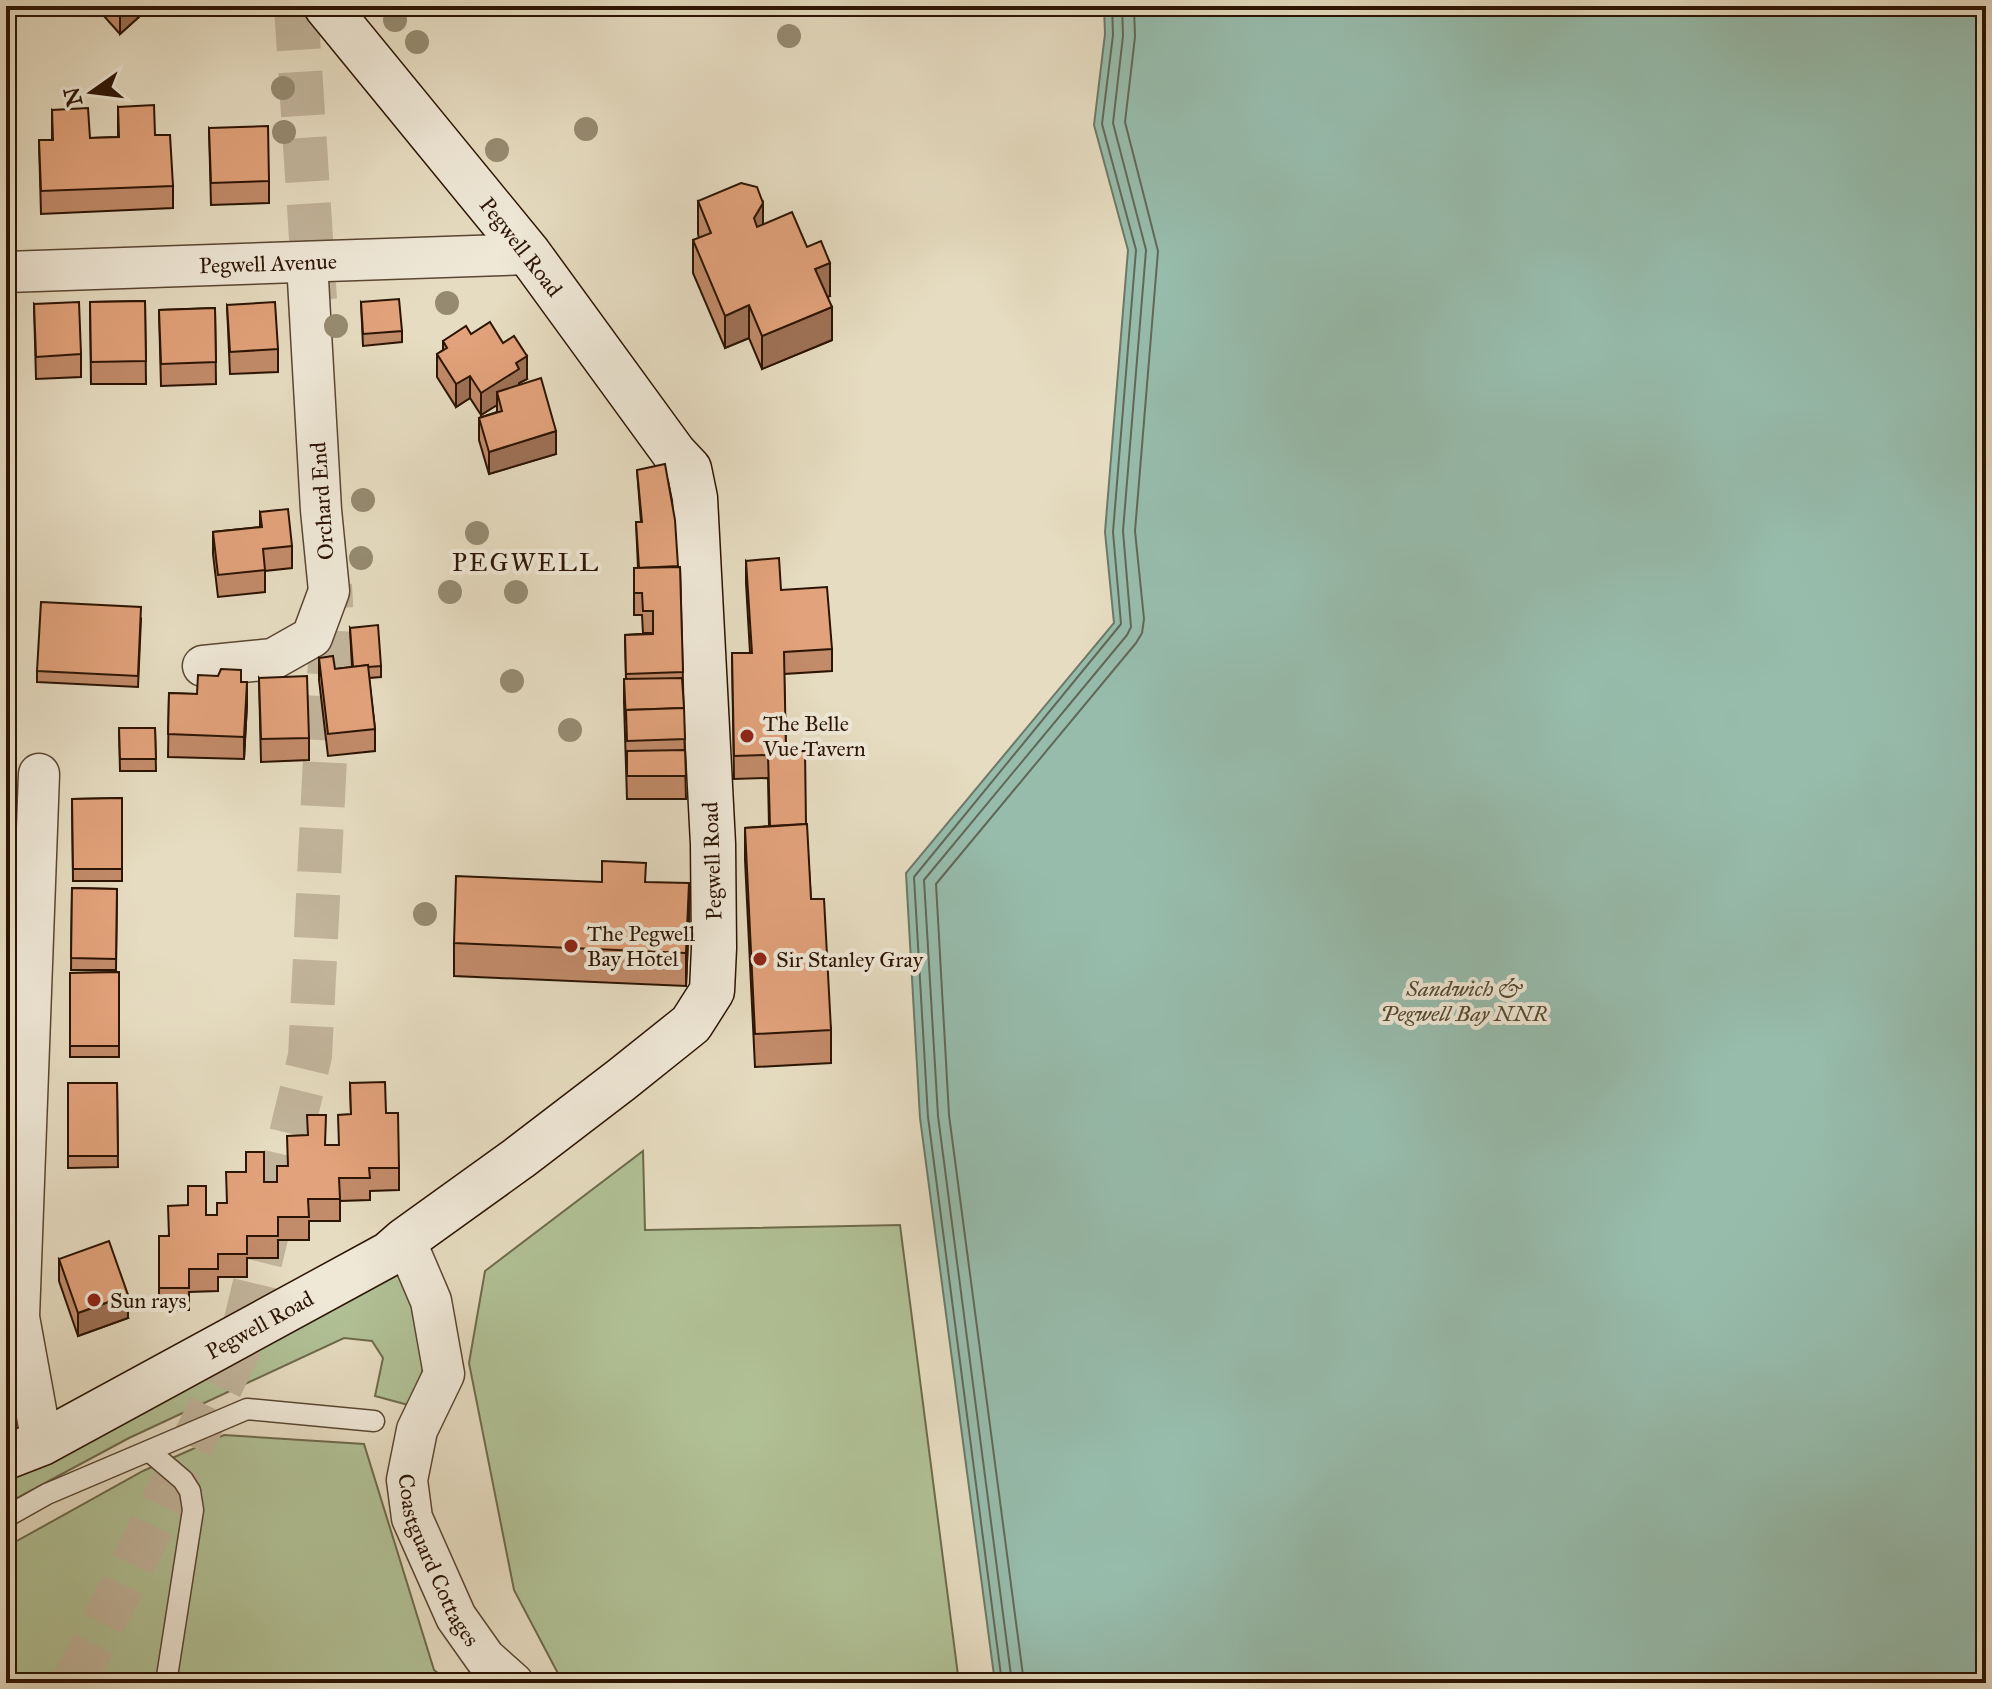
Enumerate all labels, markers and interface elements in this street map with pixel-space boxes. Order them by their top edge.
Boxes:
north arrow [52,52,132,132]
text: N [58,84,88,109]
street label: Pegwell Road [474,192,568,302]
street label: Pegwell Avenue [198,247,337,279]
street label: Orchard End [304,441,340,561]
district label: PEGWELL [452,546,600,578]
place label: The Belle Vue Tavern [762,710,866,762]
marker: The Belle Vue Tavern [738,727,756,745]
street label: Pegwell Road [696,801,728,921]
place label: The Pegwell Bay Hotel [587,920,695,972]
marker: The Pegwell Bay Hotel [562,937,580,955]
place label: Sir Stanley Gray [776,946,924,973]
marker: Sir Stanley Gray [751,950,769,968]
park label: Sandwich & Pegwell Bay NNR [1381,975,1547,1027]
street label: Pegwell Road [201,1284,318,1365]
place label: Sun rays [110,1287,187,1314]
marker: Sun rays [85,1291,103,1309]
street label: Coastguard Cottages [393,1472,486,1651]

